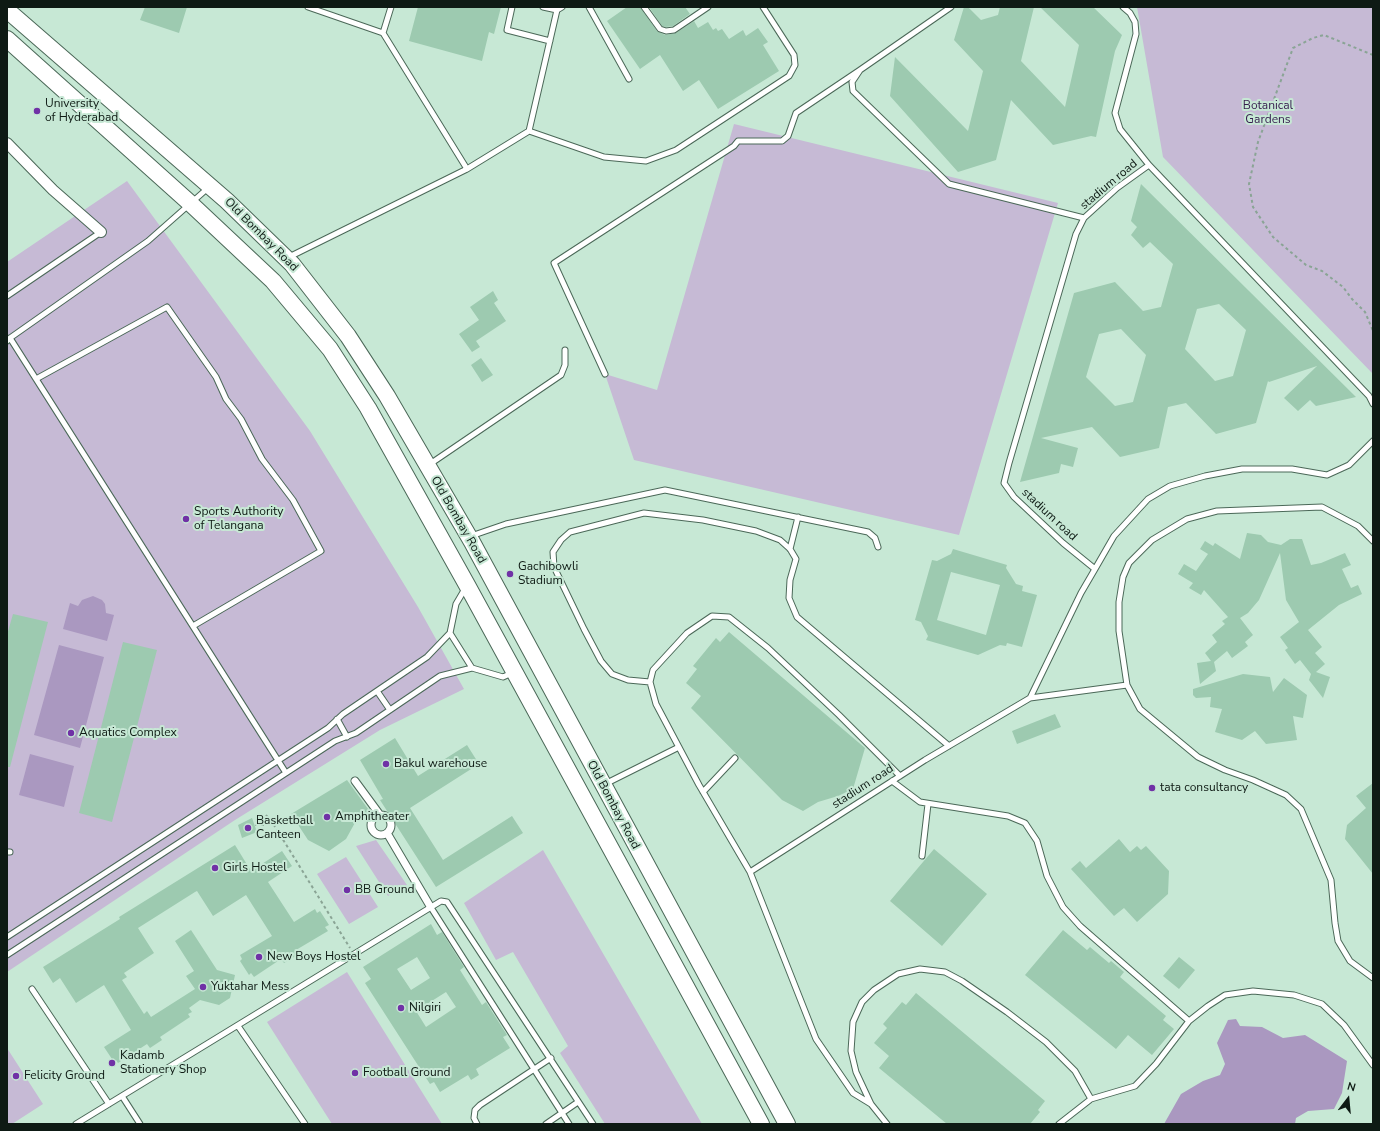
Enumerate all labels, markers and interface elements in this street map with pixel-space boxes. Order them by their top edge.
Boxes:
place label: University of Hyderabad [45,97,118,125]
park label: Botanical Gardens [1243,99,1293,127]
marker: University of Hyderabad [32,106,42,116]
street label: stadium road [1077,157,1141,213]
street label: Old Bombay Road [221,195,301,275]
street label: Old Bombay Road [427,474,489,566]
street label: stadium road [1018,486,1080,544]
place label: Sports Authority of Telangana [194,505,283,533]
marker: Sports Authority of Telangana [181,514,191,524]
place label: Gachibowli Stadium [518,560,578,588]
marker: Gachibowli Stadium [505,569,515,579]
place label: Aquatics Complex [79,726,177,740]
marker: Aquatics Complex [66,728,76,738]
place label: Bakul warehouse [394,757,487,771]
street label: Old Bombay Road [584,758,642,852]
marker: Bakul warehouse [381,759,391,769]
street label: stadium road [830,762,896,812]
place label: tata consultancy [1160,781,1248,795]
marker: tata consultancy [1147,783,1157,793]
place label: Amphitheater [335,810,409,824]
marker: Amphitheater [322,812,332,822]
place label: Basketball Canteen [256,814,313,842]
marker: Basketball Canteen [243,823,253,833]
place label: Girls Hostel [223,861,287,875]
marker: Girls Hostel [210,863,220,873]
place label: BB Ground [355,883,414,897]
marker: BB Ground [342,885,352,895]
place label: New Boys Hostel [267,950,361,964]
marker: New Boys Hostel [254,952,264,962]
place label: Yuktahar Mess [211,980,289,994]
marker: Yuktahar Mess [198,982,208,992]
place label: Nilgiri [409,1001,441,1015]
marker: Nilgiri [396,1003,406,1013]
place label: Kadamb Stationery Shop [120,1049,207,1077]
marker: Kadamb Stationery Shop [107,1058,117,1068]
place label: Football Ground [363,1066,451,1080]
marker: Football Ground [350,1068,360,1078]
place label: Felicity Ground [24,1069,105,1083]
marker: Felicity Ground [11,1071,21,1081]
north arrow [1328,1079,1368,1119]
text: N [1345,1079,1357,1095]

